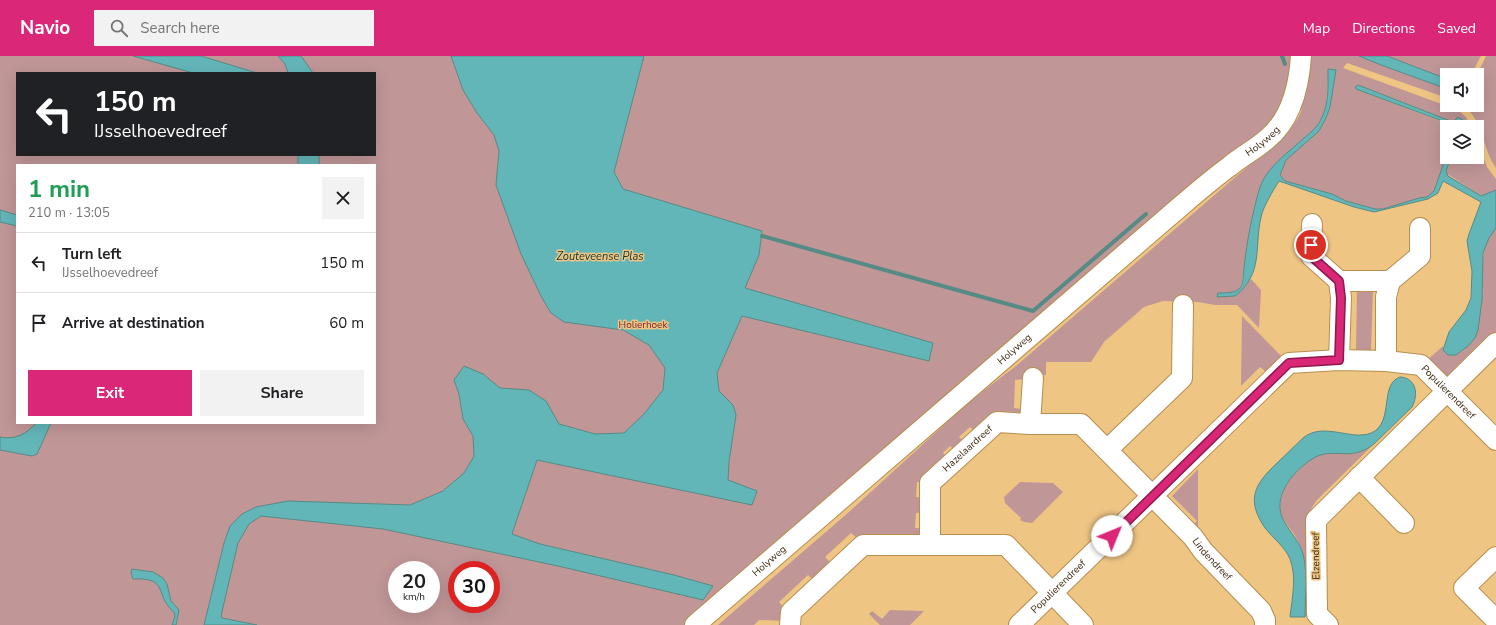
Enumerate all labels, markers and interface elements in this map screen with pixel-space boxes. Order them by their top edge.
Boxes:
search box [94,10,374,46]
text: Navio [20,15,70,41]
icon: search [108,17,130,39]
text: Search here [140,18,220,38]
text: Map [1303,19,1330,38]
text: Directions [1352,19,1415,38]
text: Saved [1437,19,1476,38]
map controls [1440,68,1484,164]
button: sound [1440,68,1484,112]
text: 150 m [94,83,177,121]
icon: left [28,88,80,140]
text: IJsselhoevedreef [94,119,227,143]
button: layers [1440,120,1484,164]
street label: Holyweg [1243,123,1283,160]
text: 1 min [28,173,90,205]
button: close [322,177,364,219]
text: 210 m · 13:05 [28,204,110,222]
pin [1294,228,1328,262]
icon: arrive [1300,234,1322,256]
text: Turn left [62,244,121,264]
water label: Zouteveense Plas [556,249,644,264]
icon: left [28,252,50,274]
text: 150 m [320,253,364,273]
text: IJsselhoevedreef [62,264,158,282]
icon: arrive [28,312,50,334]
text: Arrive at destination [62,313,205,333]
text: 60 m [329,313,364,333]
park label: Holierhoek [619,318,668,332]
street label: Holyweg [994,331,1035,368]
street label: Populierendreef [1418,362,1479,423]
button: Exit [28,370,192,416]
button: Share [200,370,364,416]
street label: Hazelaardreef [940,422,996,475]
position arrow [1091,515,1133,557]
street label: Elzendreef [1309,531,1323,580]
street label: Lindendreef [1189,535,1236,584]
street label: Holyweg [749,542,789,580]
street label: Populierendreef [1028,556,1090,617]
speed limit sign: 30 [448,561,500,613]
text: 20 [402,568,426,595]
text: km/h [403,590,425,604]

